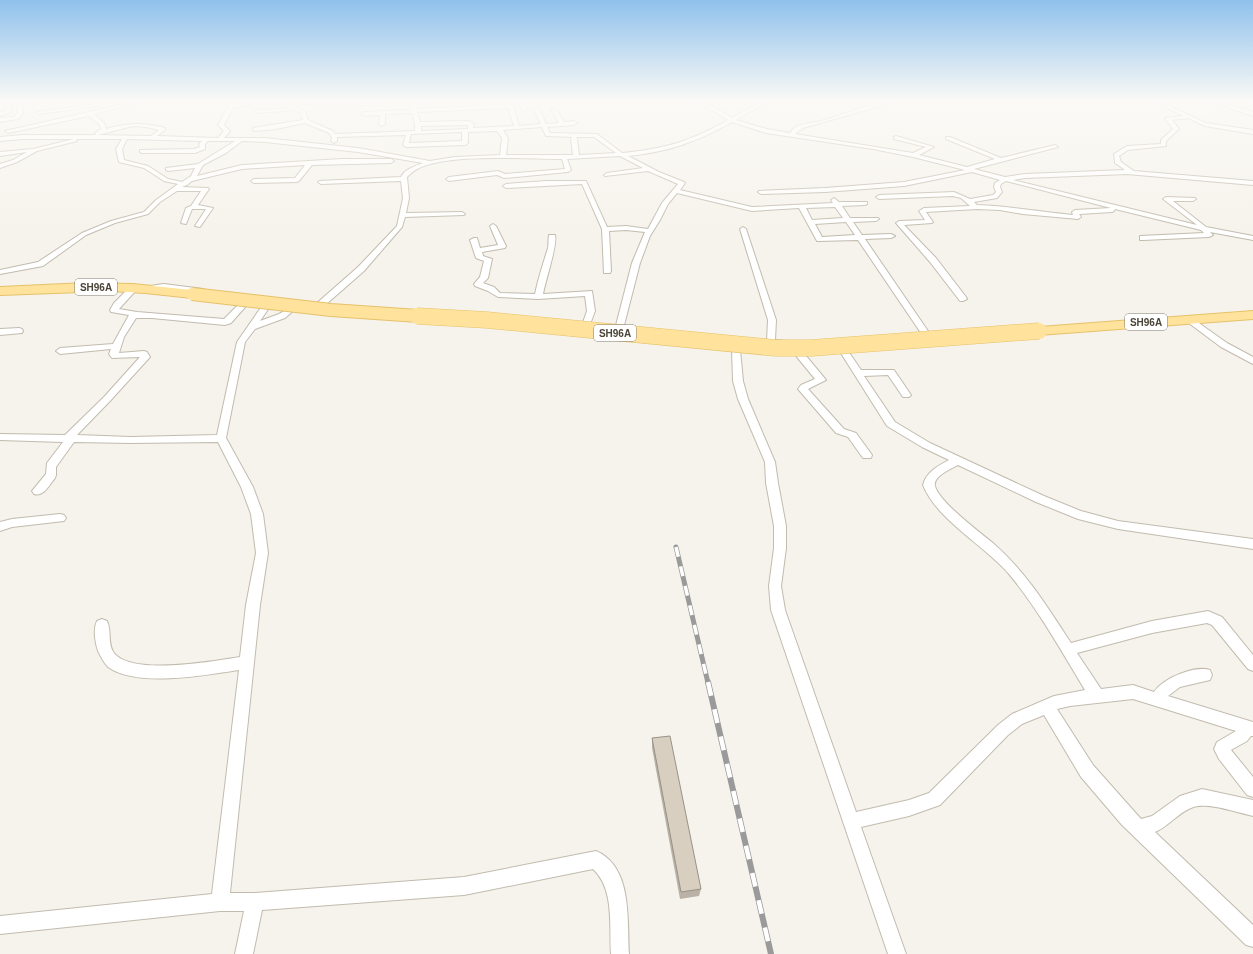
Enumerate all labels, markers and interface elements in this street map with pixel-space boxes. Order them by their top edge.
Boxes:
road number: SH96A [75,279,117,295]
road number: SH96A [1125,314,1167,330]
road number: SH96A [594,325,636,341]

